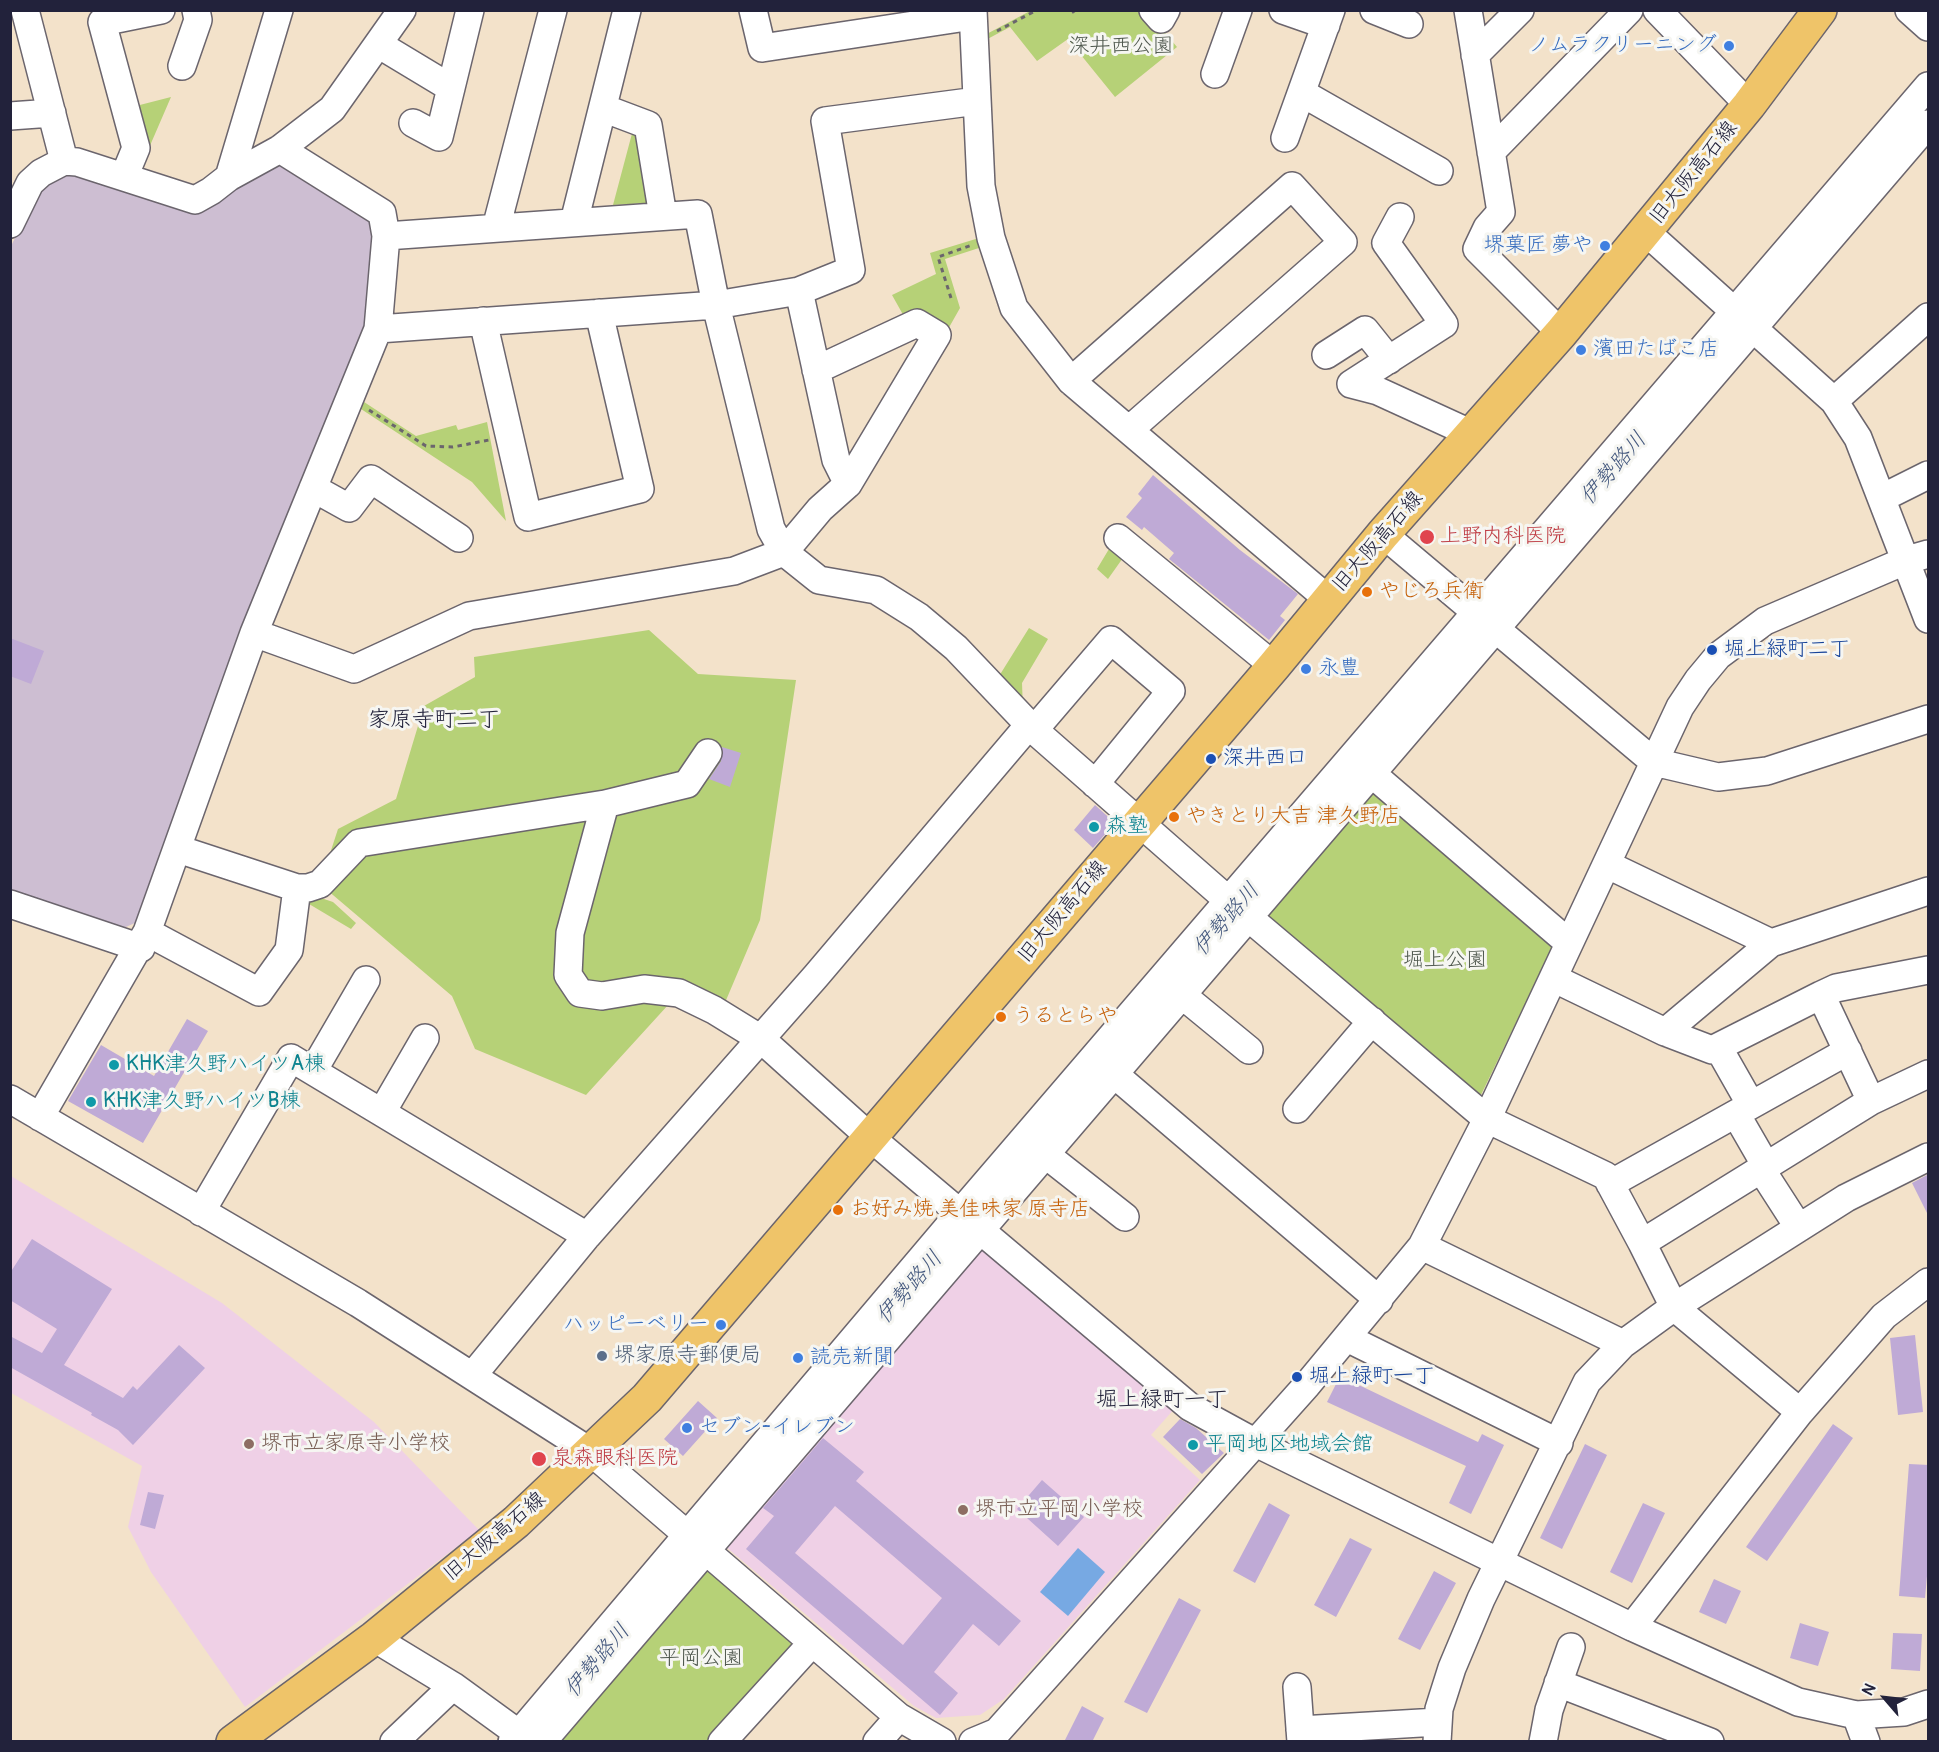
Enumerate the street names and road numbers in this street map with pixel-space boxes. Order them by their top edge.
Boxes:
street label: 旧大阪高石線 [1645,116,1743,230]
street label: 旧大阪高石線 [1327,486,1429,598]
street label: 旧大阪高石線 [1013,856,1113,968]
street label: 旧大阪高石線 [439,1487,551,1587]

